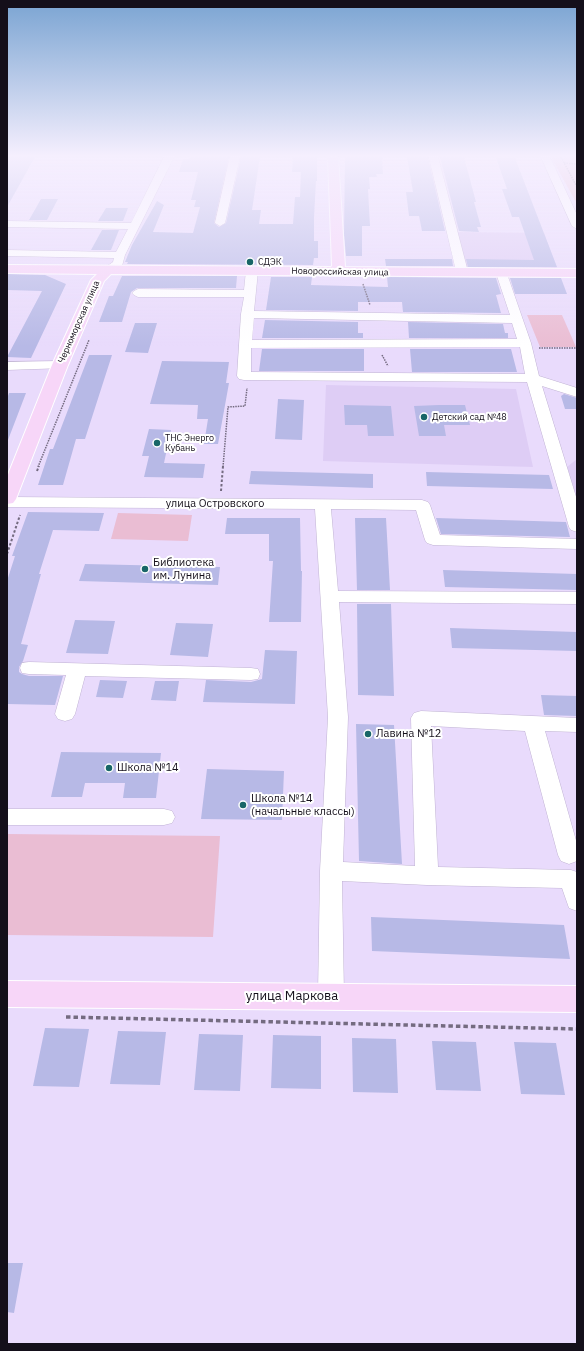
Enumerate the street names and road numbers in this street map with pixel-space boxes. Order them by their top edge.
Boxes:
street label: Новороссийская улица [291,266,389,278]
street label: Черноморская улица [56,279,102,365]
street label: улица Островского [166,497,264,511]
street label: улица Маркова [246,988,338,1004]

